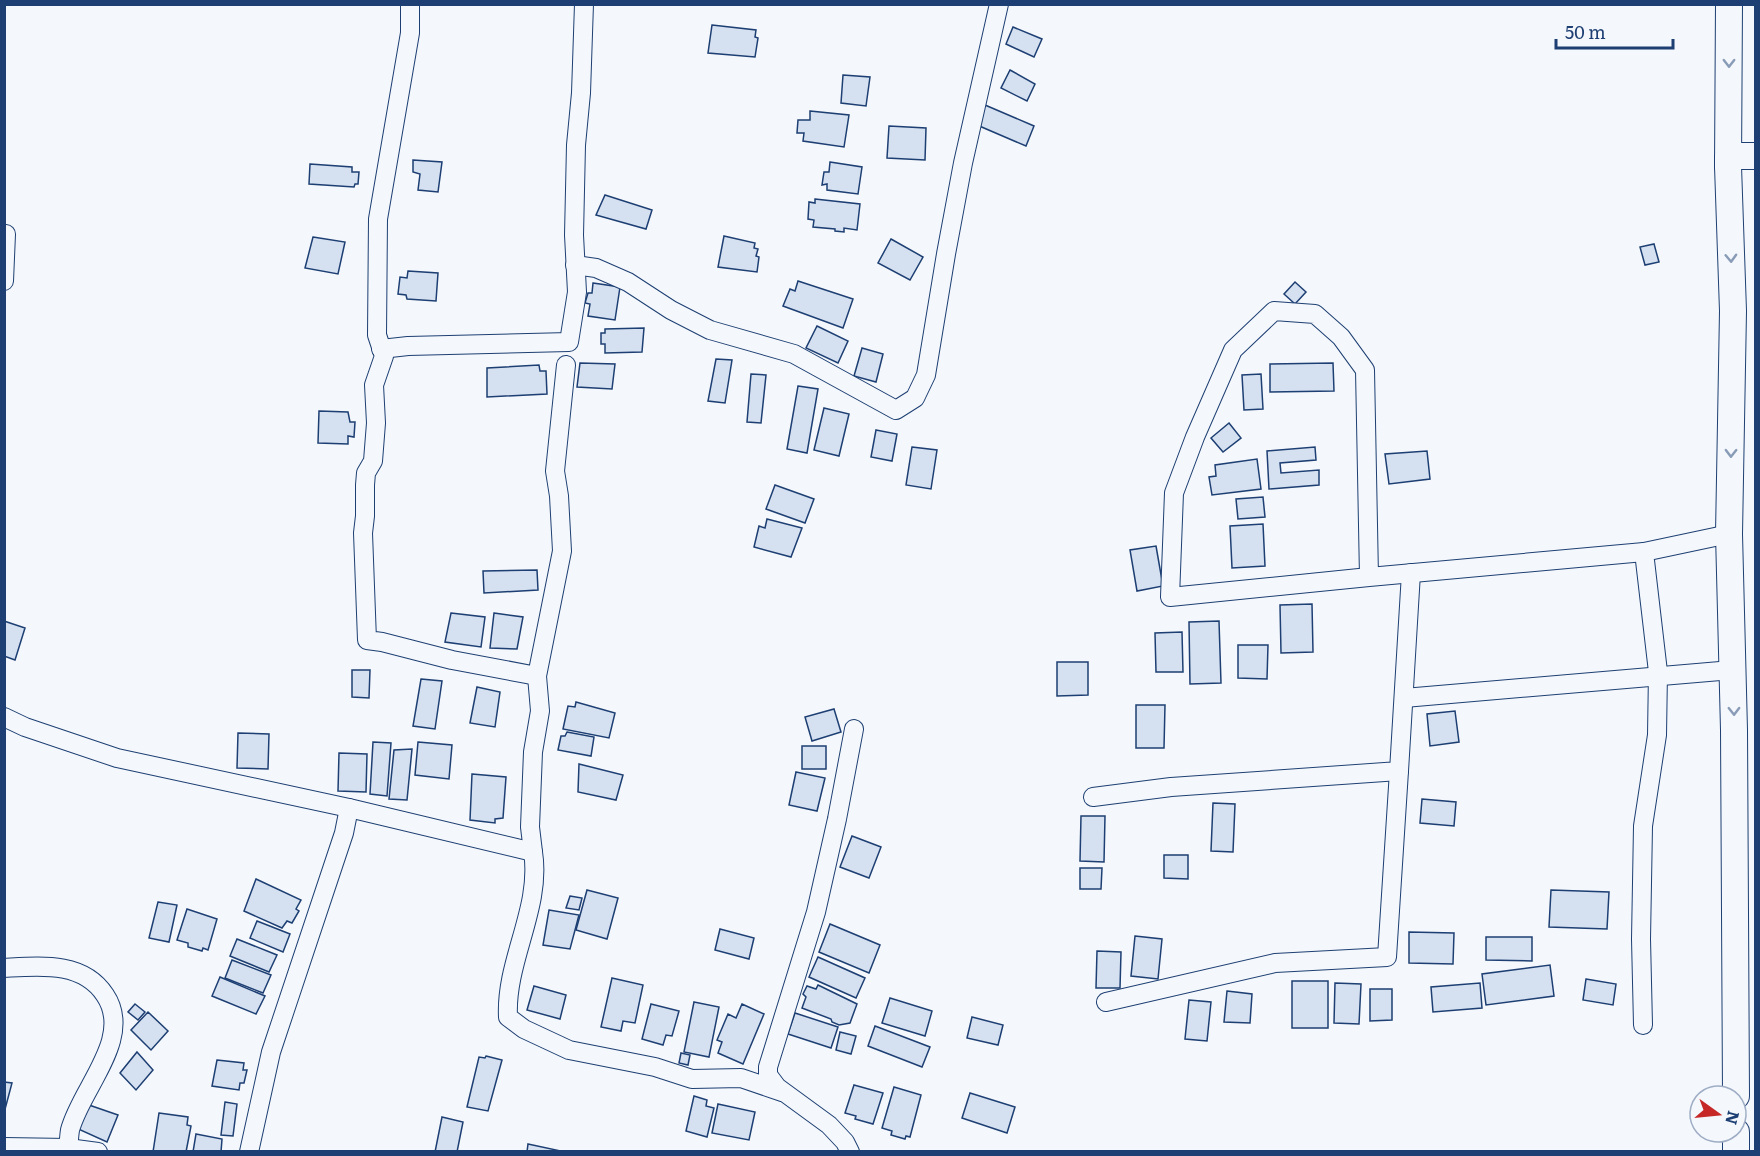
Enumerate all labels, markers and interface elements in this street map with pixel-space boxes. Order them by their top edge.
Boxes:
scale bar [1556,12,1673,50]
text: 50 m [1565,18,1606,45]
one-way arrow [1723,58,1735,67]
one-way arrow [1725,253,1738,262]
one-way arrow [1725,448,1737,457]
one-way arrow [1727,706,1740,715]
north arrow [1688,1084,1748,1144]
text: N [1720,1109,1747,1128]

